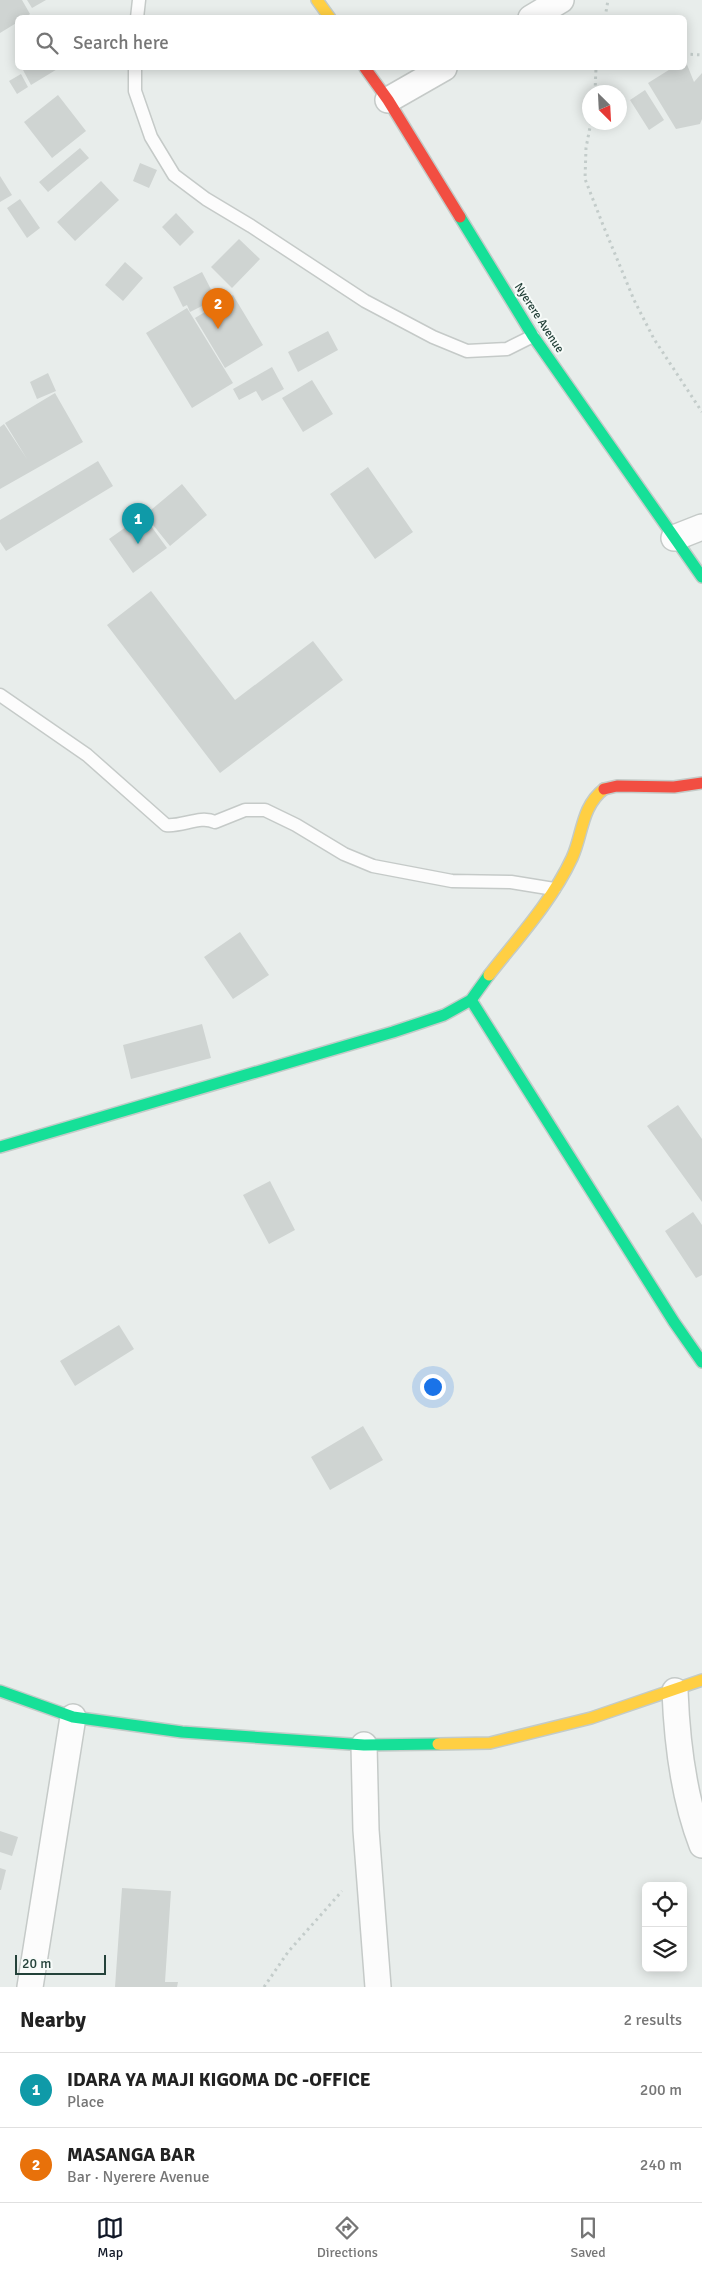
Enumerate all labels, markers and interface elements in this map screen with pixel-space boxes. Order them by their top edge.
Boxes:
search box [15,15,687,70]
icon: search [33,29,61,57]
text: Search here [73,31,169,55]
north arrow [582,85,627,130]
street label: Nyerere Avenue [511,280,567,356]
pin: 2 [202,288,234,329]
pin: 1 [122,503,154,544]
your location [420,1374,446,1400]
map controls [642,1882,687,1972]
button: locate [642,1882,687,1927]
button: layers [642,1927,687,1972]
scale bar [15,1952,106,1975]
text: 20 m [22,1955,51,1972]
text: Nearby [20,2007,86,2033]
text: 2 results [623,2010,682,2030]
text: IDARA YA MAJI KIGOMA DC -OFFICE [67,2068,371,2092]
text: 1 [32,2080,40,2100]
text: 200 m [640,2080,682,2100]
text: Place [67,2092,104,2112]
text: MASANGA BAR [67,2143,195,2167]
text: 2 [32,2155,40,2175]
text: 240 m [640,2155,682,2175]
text: Bar · Nyerere Avenue [67,2167,210,2187]
tab: Map [96,2214,124,2261]
tab: Directions [317,2214,378,2261]
tab: Saved [570,2214,606,2261]

